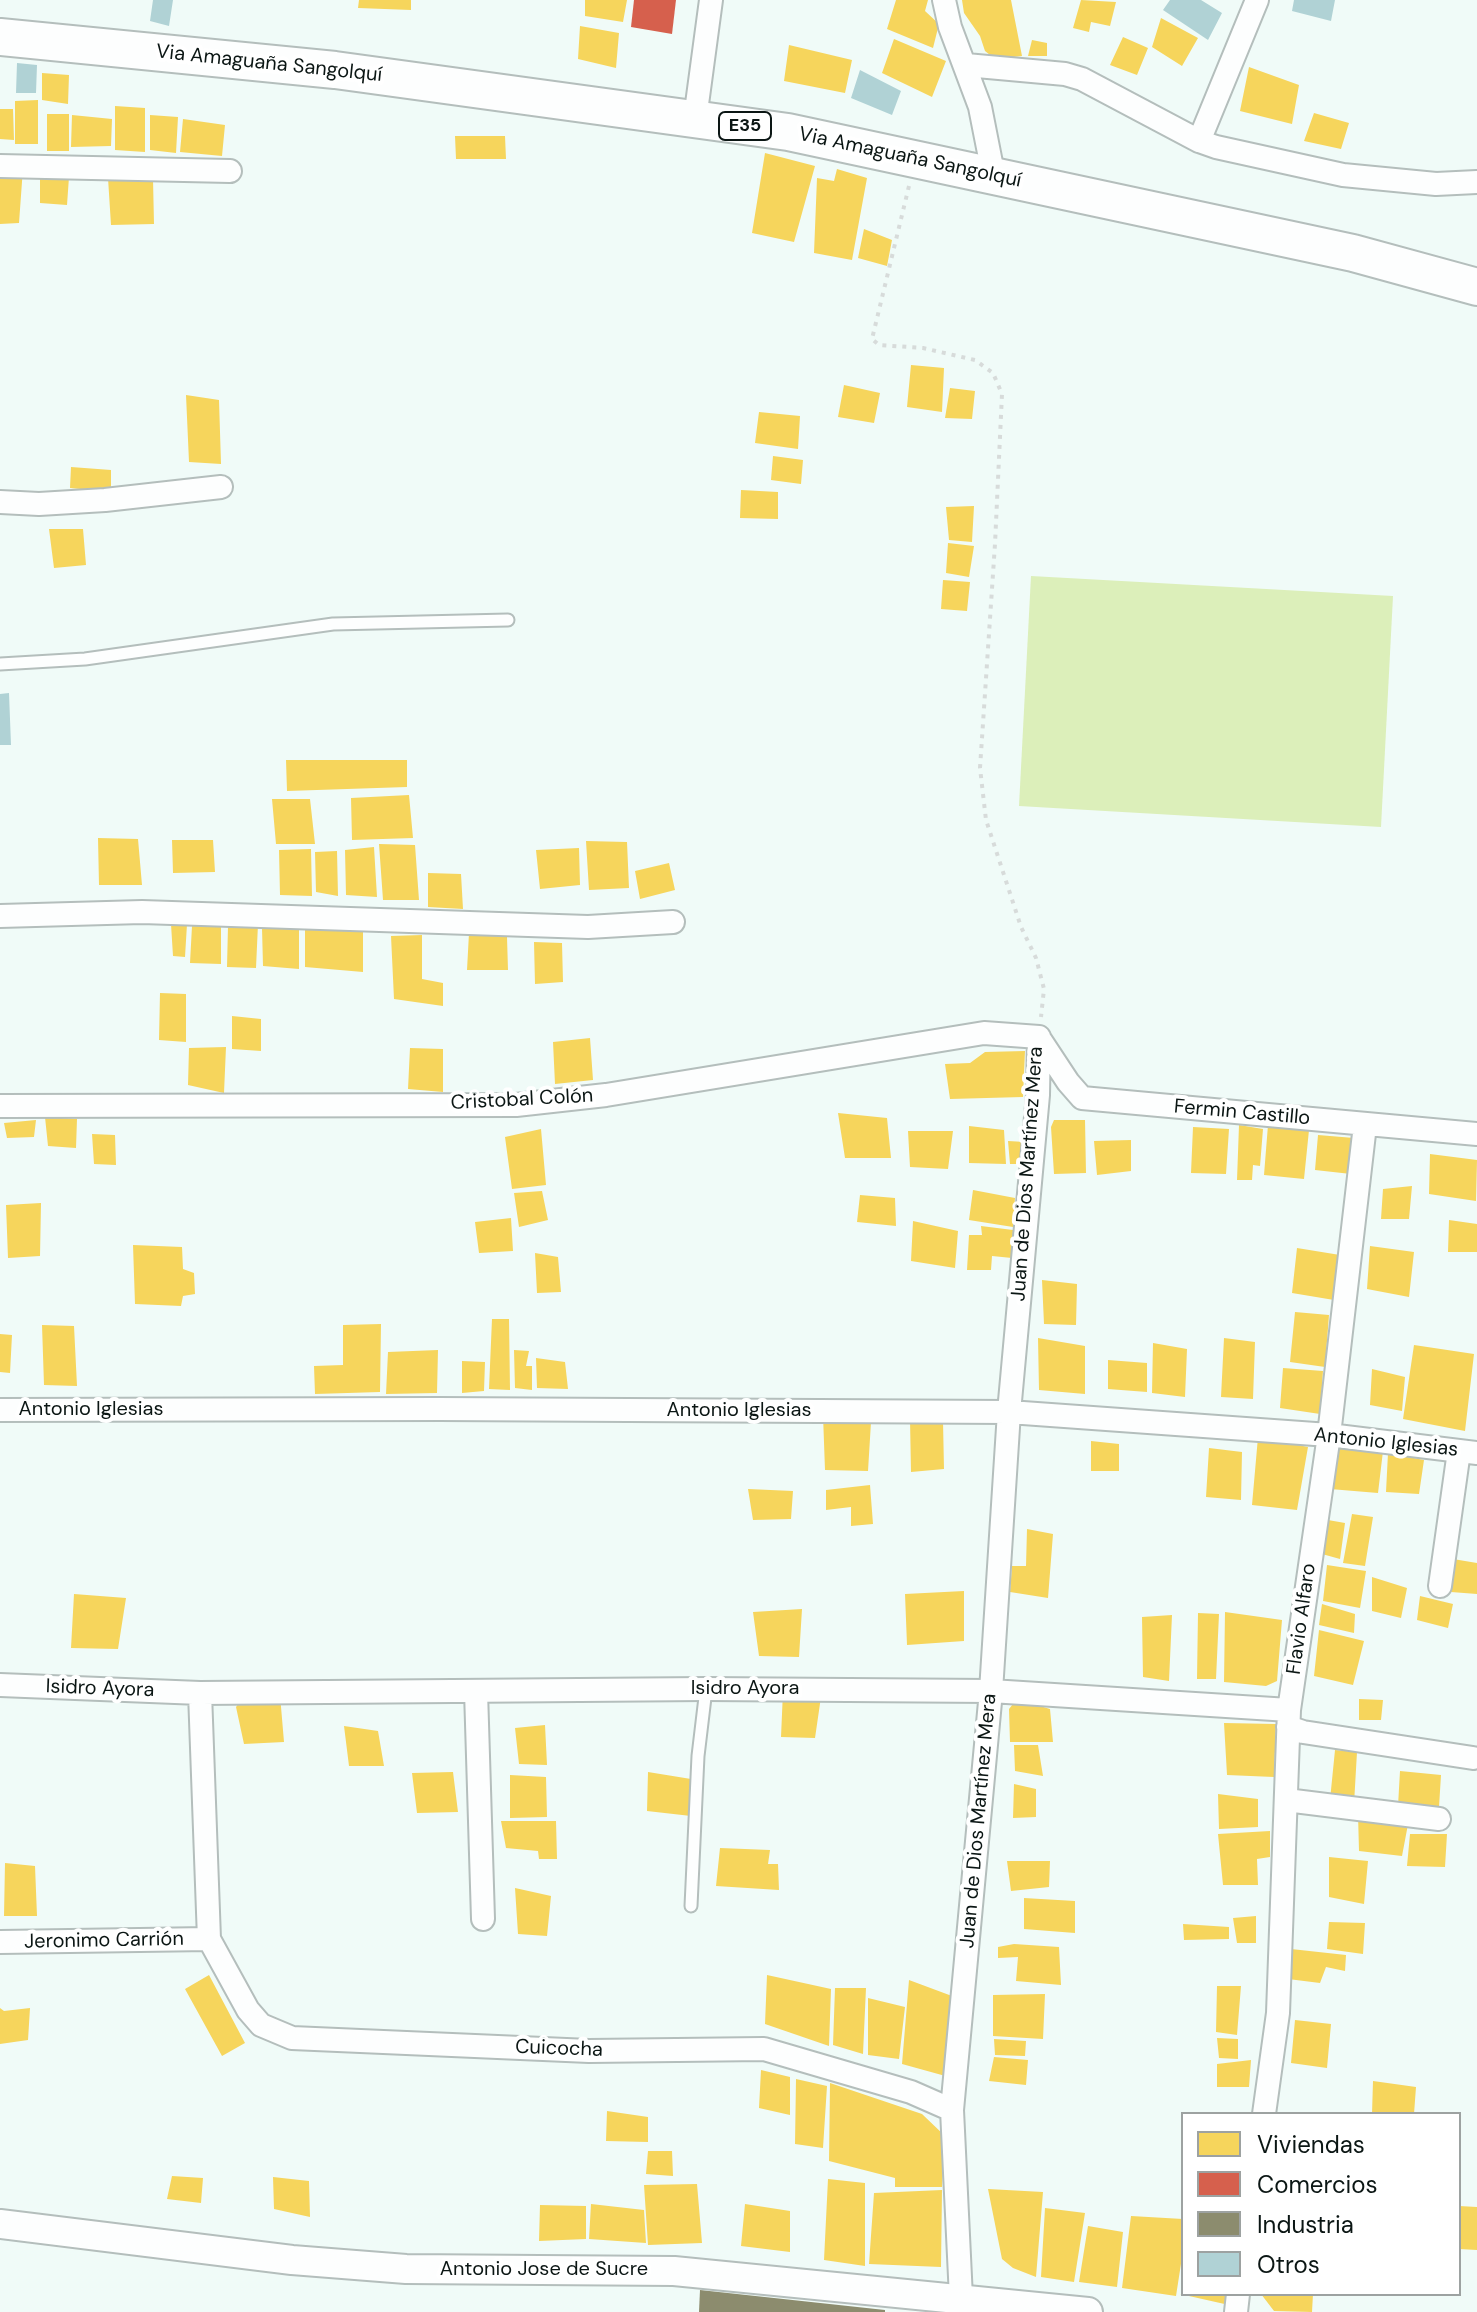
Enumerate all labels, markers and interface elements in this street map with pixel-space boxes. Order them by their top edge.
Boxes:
street label: Via Amaguaña Sangolquí [155,40,383,88]
road number: E35 [719,112,771,140]
street label: Via Amaguaña Sangolquí [796,123,1024,193]
street label: Juan de Dios Martínez Mera [1007,1046,1049,1302]
street label: Cristobal Colón [450,1084,594,1116]
street label: Fermin Castillo [1173,1095,1311,1131]
street label: Antonio Iglesias [18,1398,164,1422]
street label: Antonio Iglesias [666,1399,812,1423]
street label: Antonio Iglesias [1313,1423,1459,1463]
street label: Flavio Alfaro [1282,1562,1322,1676]
street label: Isidro Ayora [45,1675,155,1703]
street label: Isidro Ayora [691,1677,799,1701]
street label: Juan de Dios Martínez Mera [956,1693,1002,1949]
street label: Jeronimo Carrión [24,1928,184,1954]
street label: Cuicocha [515,2035,603,2063]
legend [1181,2112,1461,2296]
text: Viviendas [1257,2129,1365,2160]
text: Comercios [1257,2169,1378,2200]
text: Industria [1257,2209,1354,2240]
text: Otros [1257,2249,1320,2280]
street label: Antonio Jose de Sucre [440,2258,648,2282]

